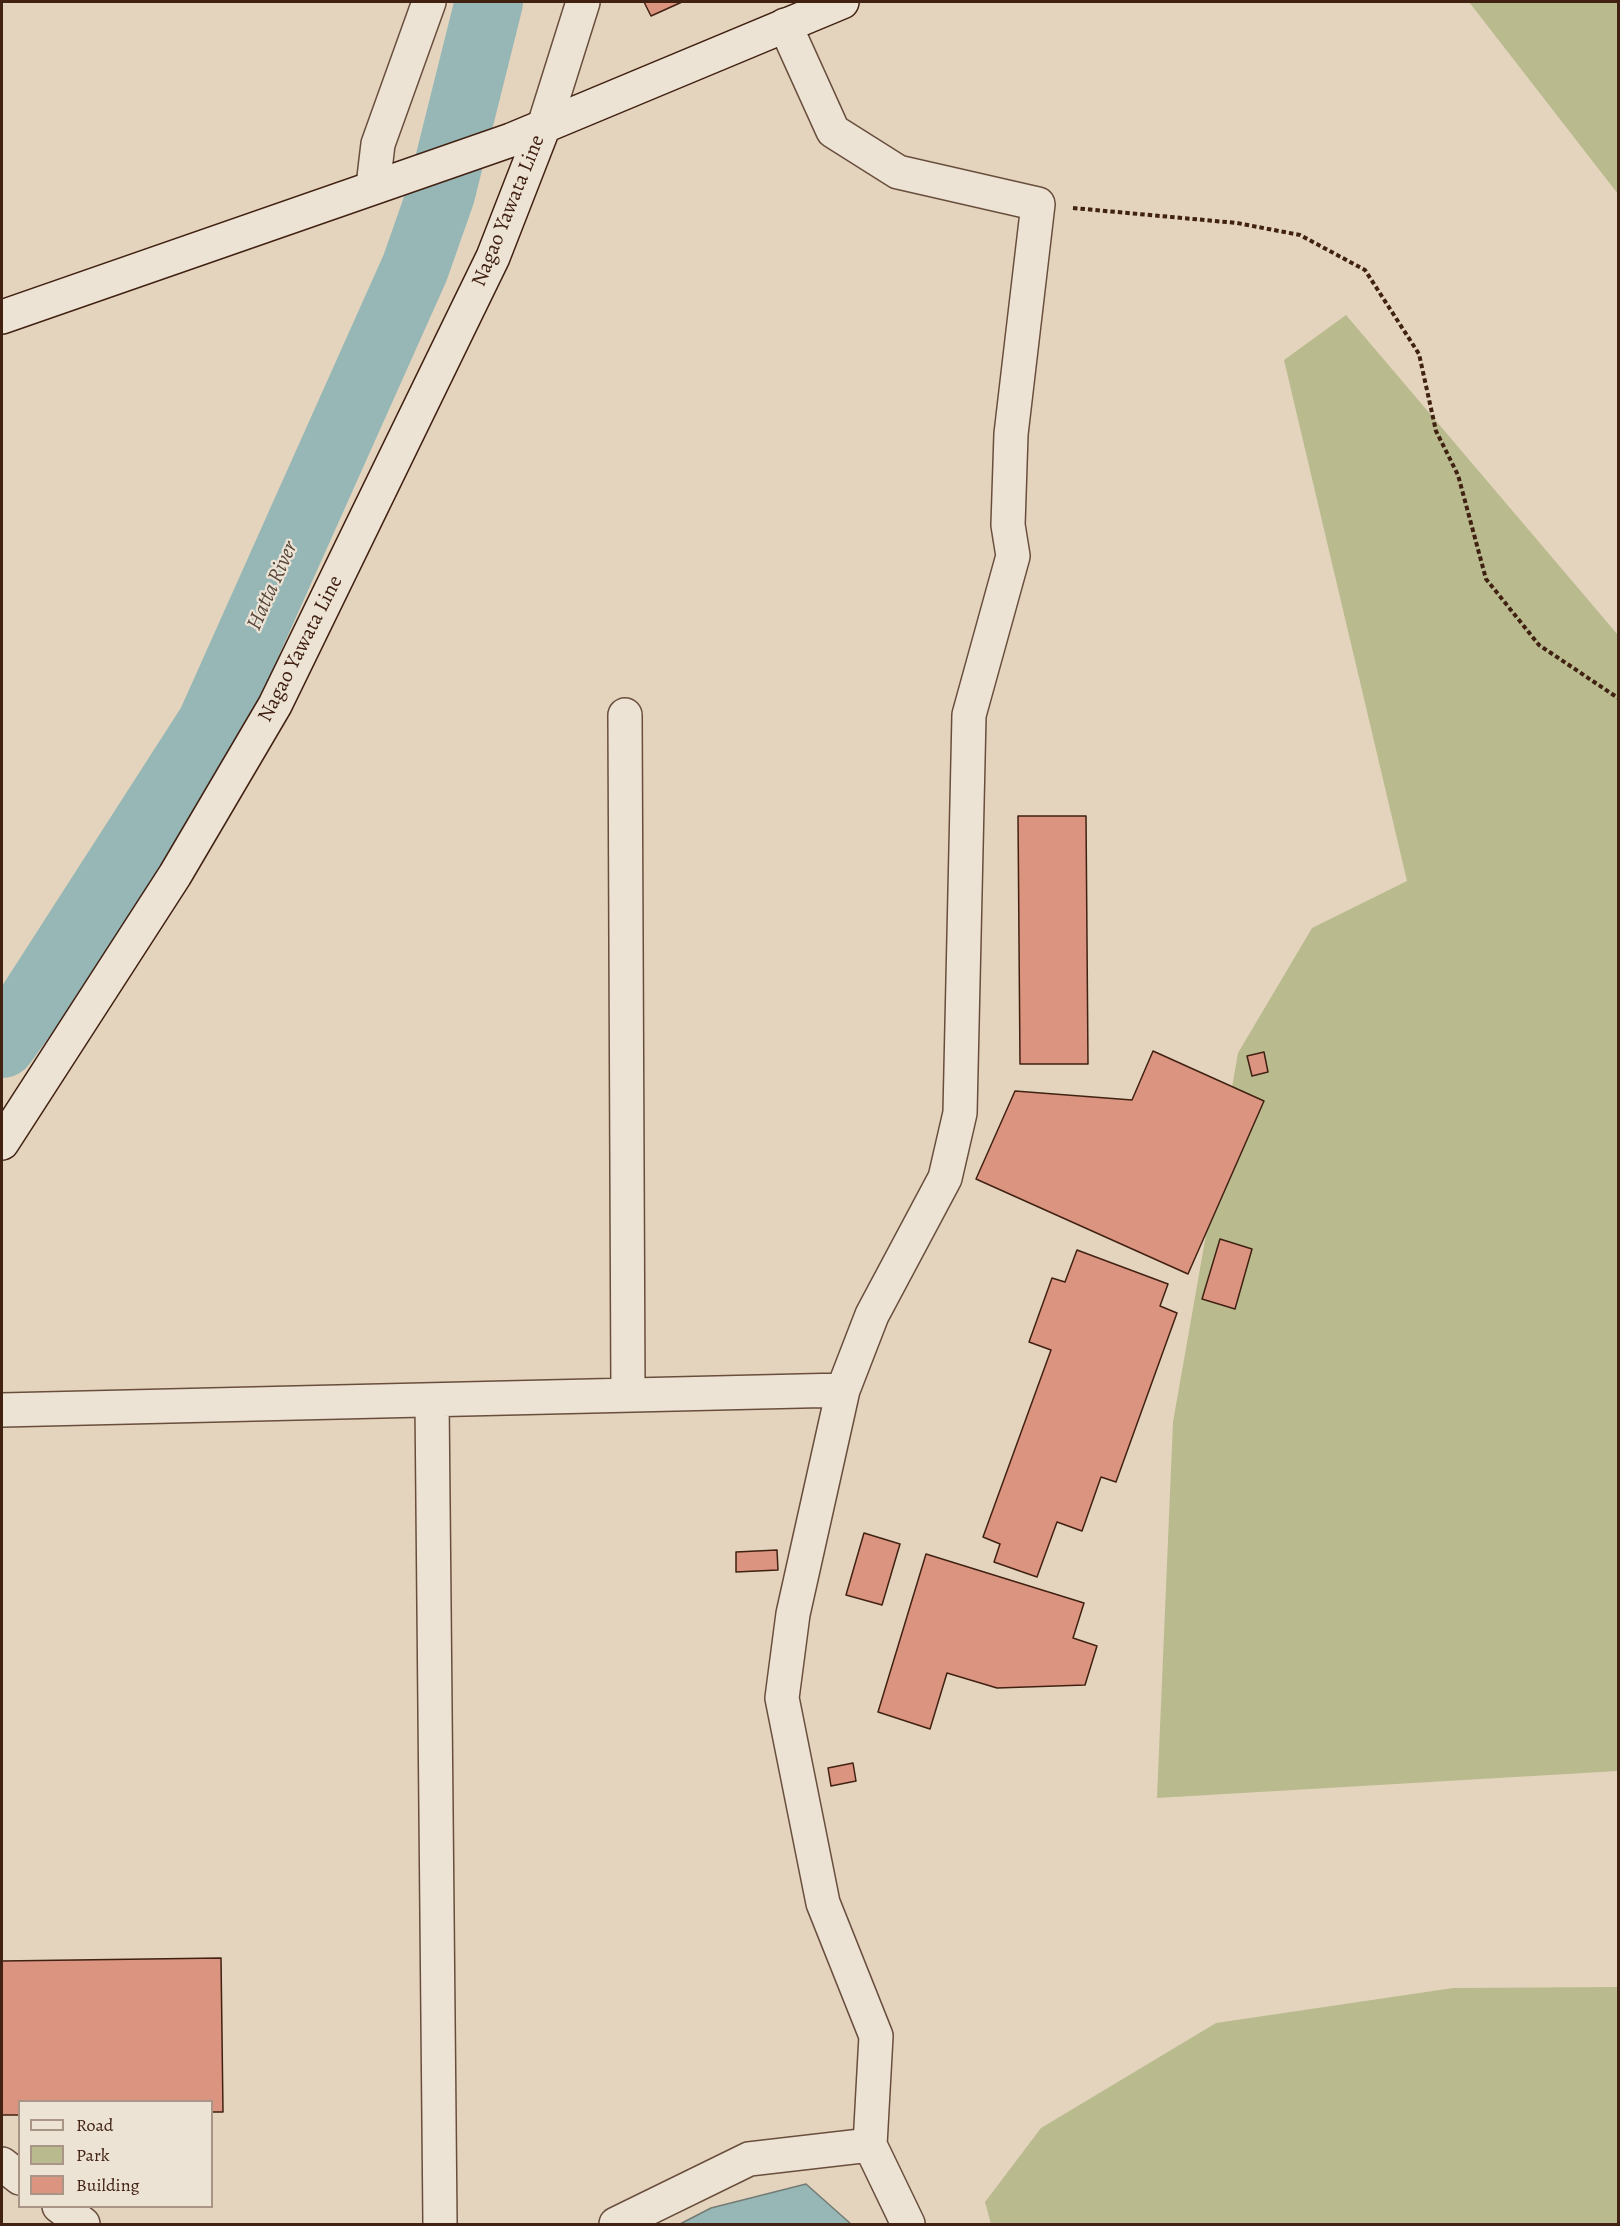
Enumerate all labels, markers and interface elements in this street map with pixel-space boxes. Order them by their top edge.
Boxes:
street label: Nagao Yawata Line [467,132,551,290]
water label: Hatta River [242,537,304,635]
street label: Nagao Yawata Line [253,571,349,727]
legend [18,2100,213,2208]
text: Road [76,2113,113,2137]
text: Park [76,2143,110,2167]
text: Building [76,2173,140,2197]

